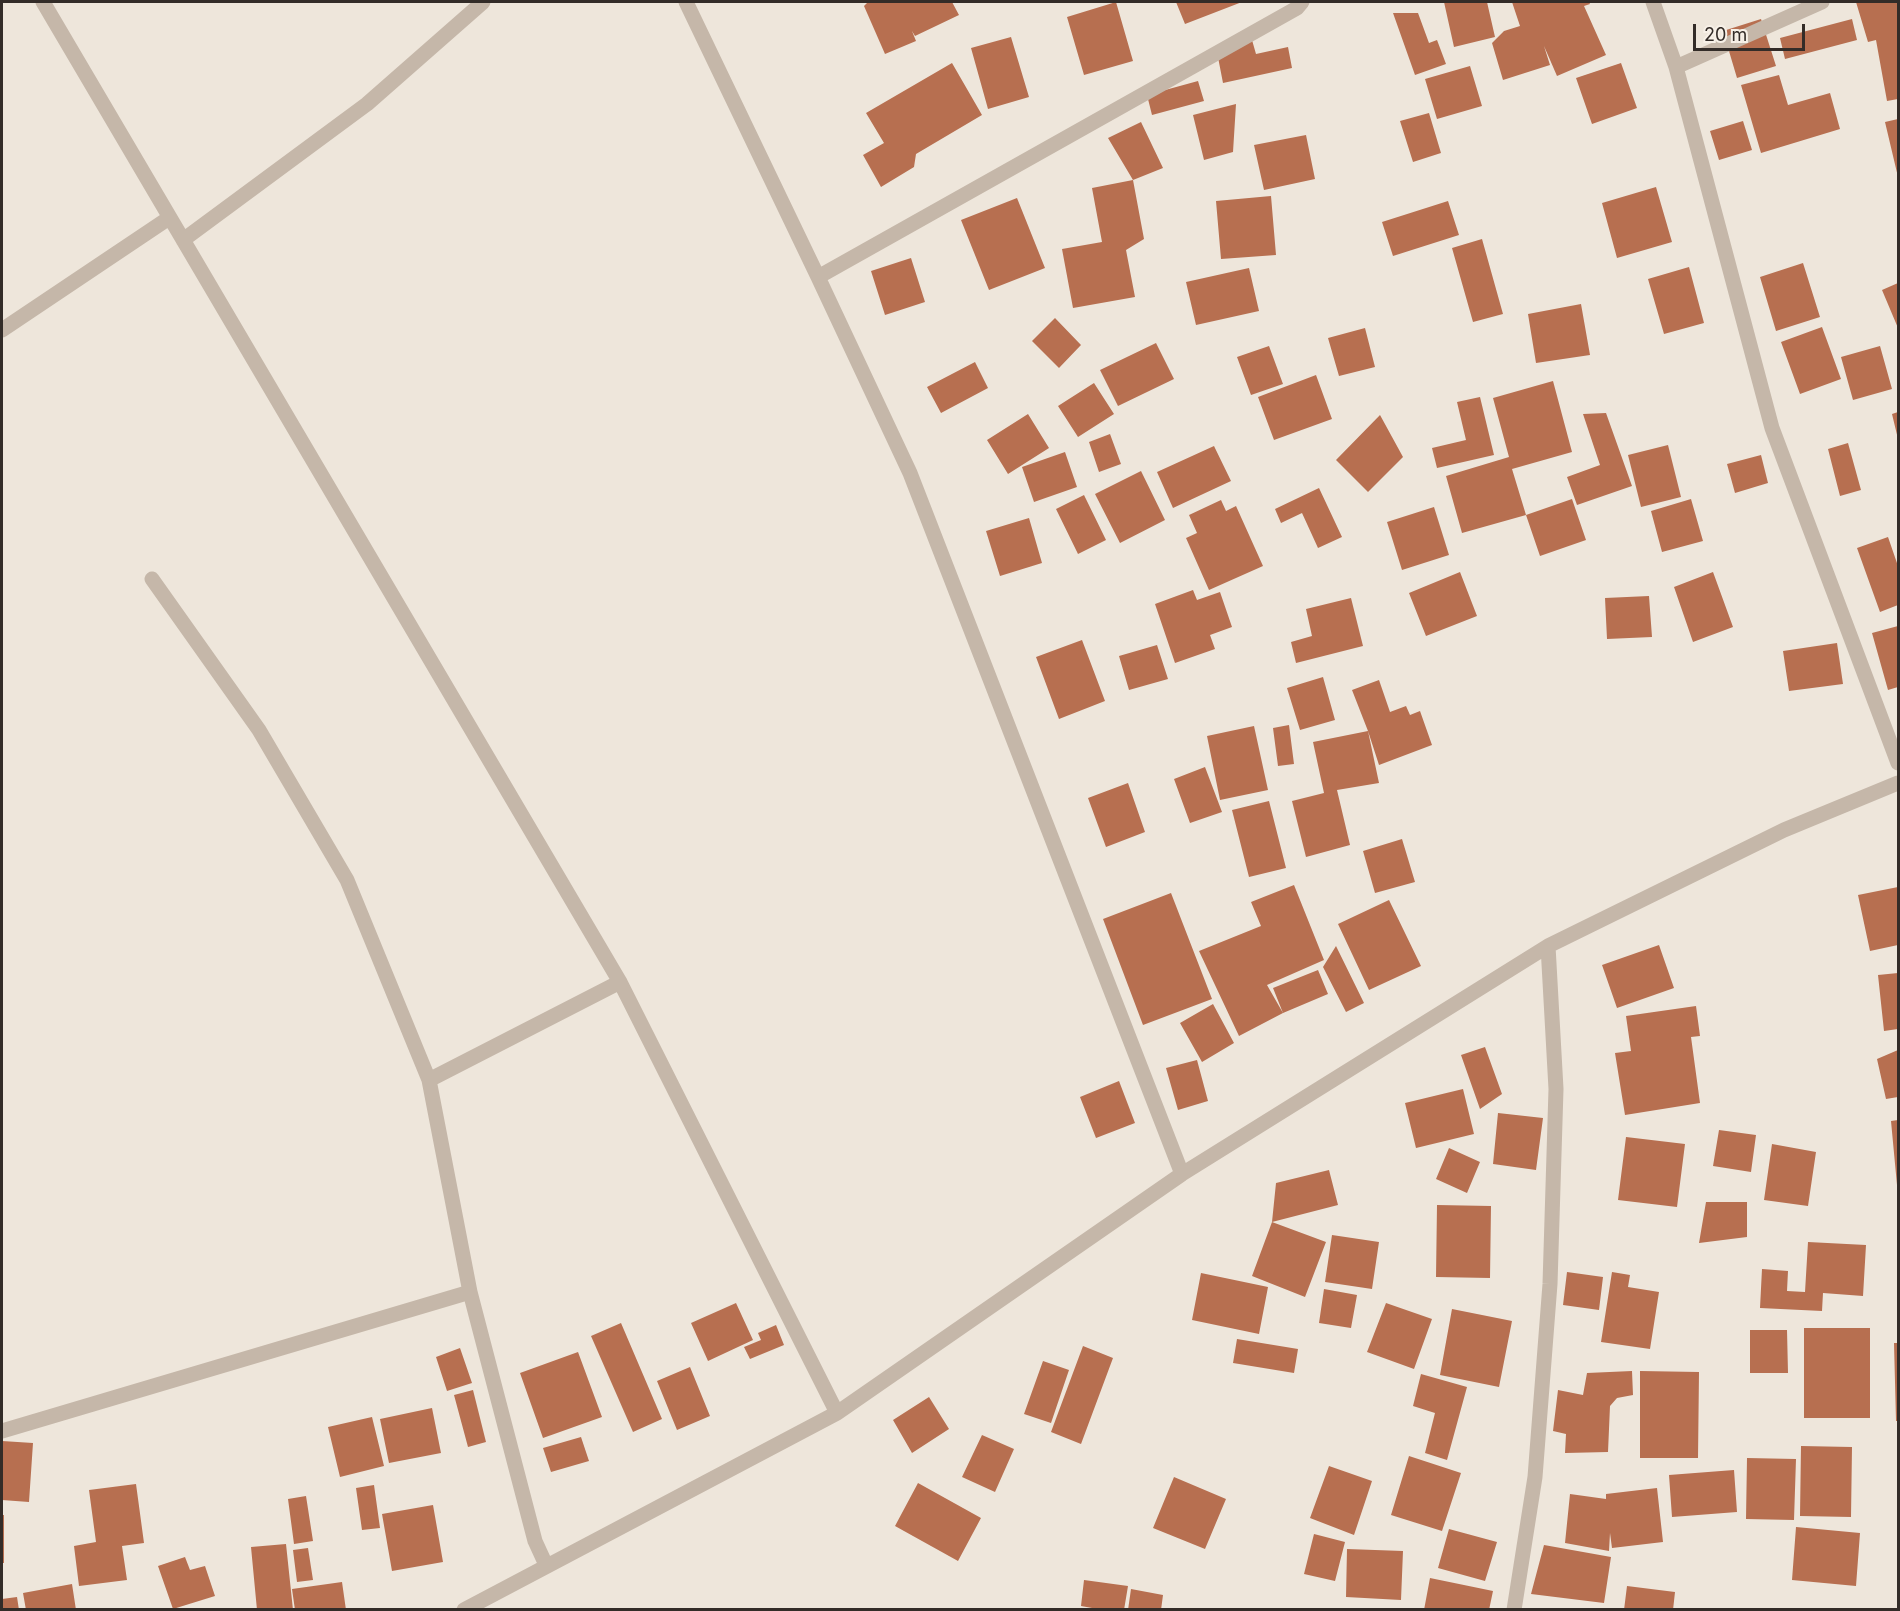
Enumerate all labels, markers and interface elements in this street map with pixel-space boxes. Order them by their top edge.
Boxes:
scale bar [1696,12,1808,50]
text: 20 m [1704,24,1747,45]

